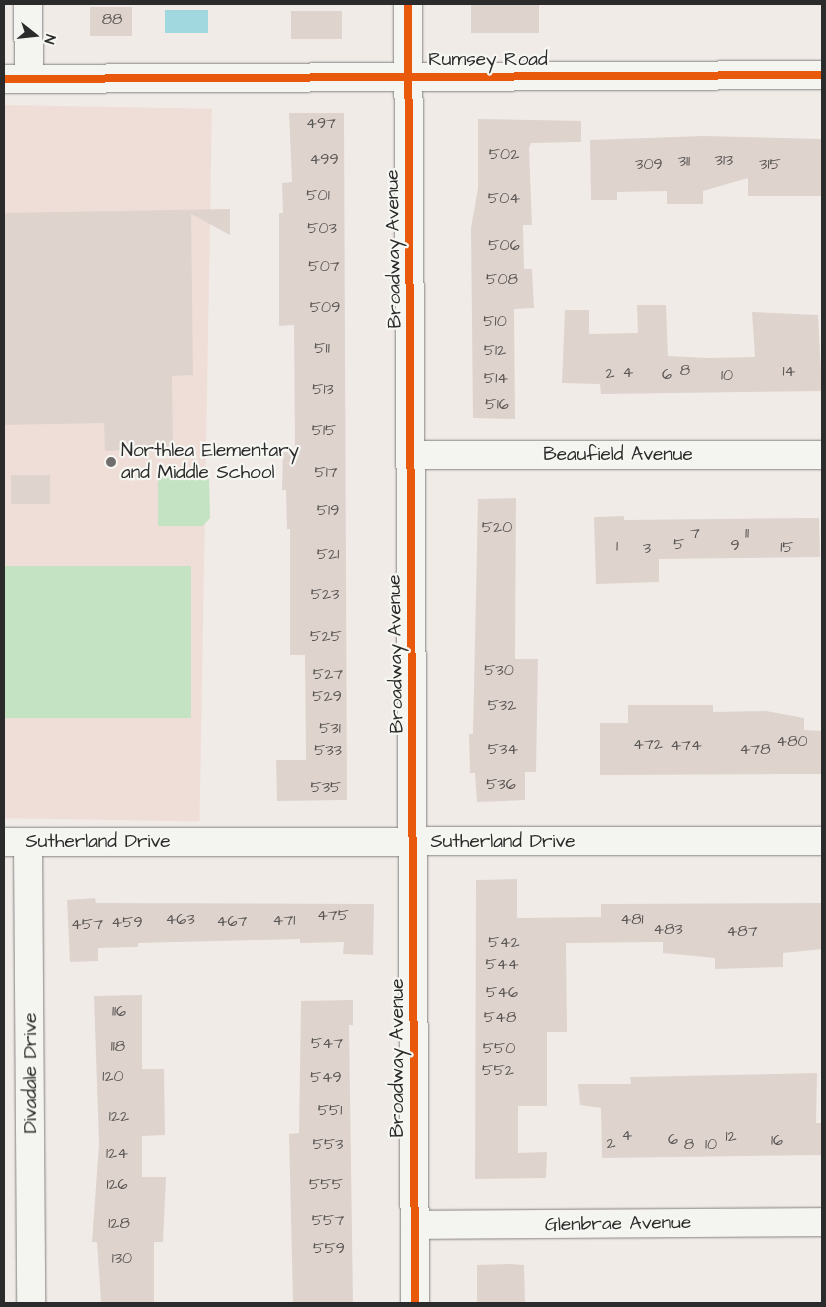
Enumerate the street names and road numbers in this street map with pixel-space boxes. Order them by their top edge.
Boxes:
street label: Rumsey Road [428,49,548,71]
street label: Broadway Avenue [381,169,407,329]
street label: Beaufield Avenue [543,444,693,466]
street label: Broadway Avenue [383,574,409,734]
street label: Sutherland Drive [25,831,171,853]
street label: Sutherland Drive [430,831,576,853]
street label: Broadway Avenue [387,979,409,1137]
street label: Divadale Drive [20,1013,42,1133]
street label: Glenbrae Avenue [545,1211,691,1237]

